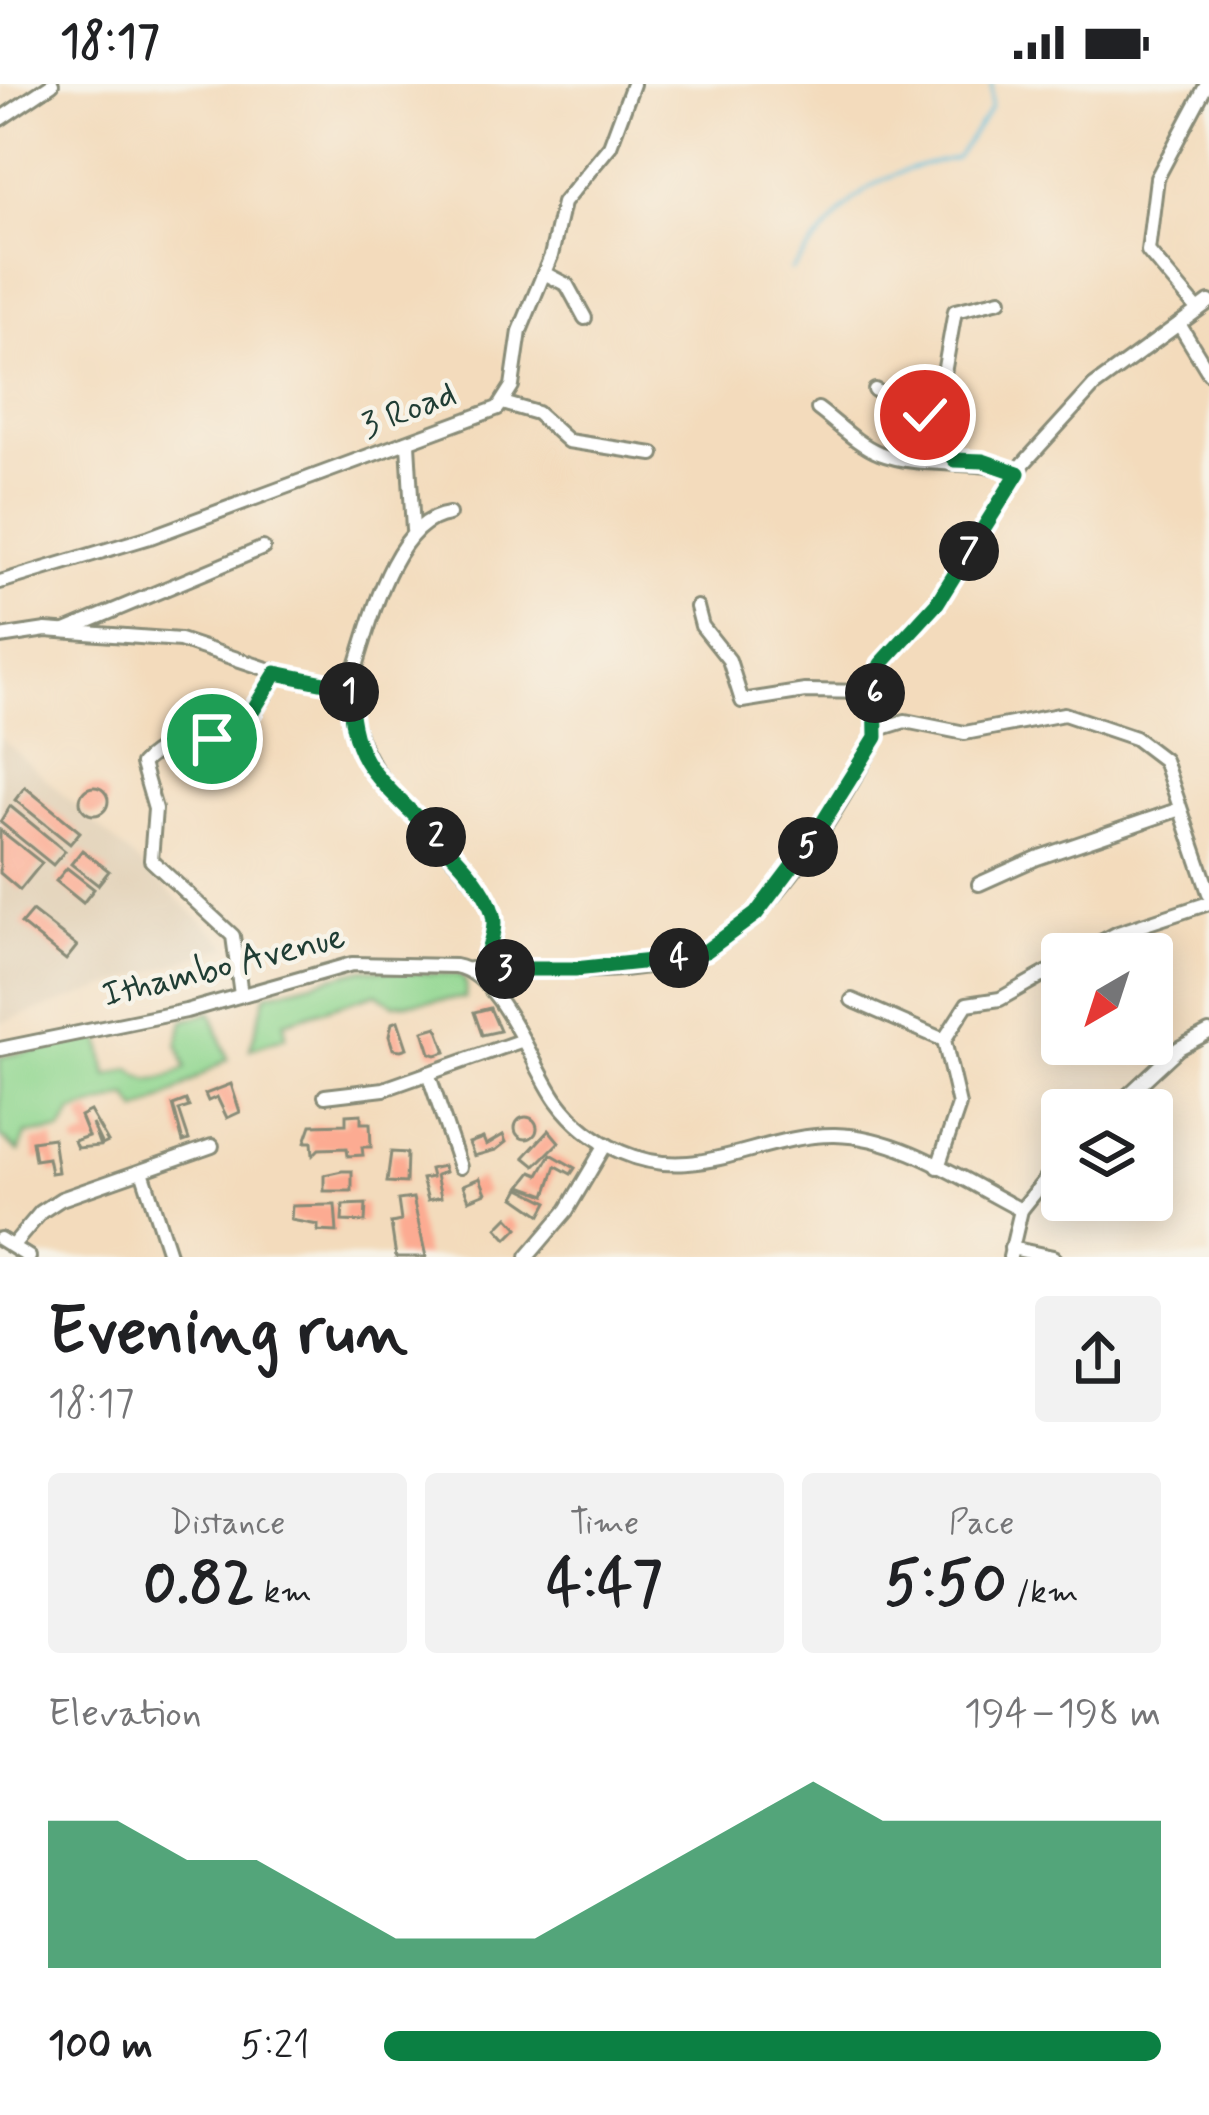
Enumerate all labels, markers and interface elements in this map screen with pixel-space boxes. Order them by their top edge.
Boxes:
text: 18:17 [60,13,160,72]
pin [874,364,976,466]
street label: 3 Road [355,371,463,451]
icon: check [892,382,958,448]
pin: 7 [939,521,999,581]
text: 7 [959,529,979,573]
pin: 1 [319,662,379,722]
pin: 6 [845,663,905,723]
text: 1 [342,670,356,714]
text: 6 [867,671,883,715]
pin [161,688,263,790]
icon: arrive [179,706,245,772]
pin: 2 [406,807,466,867]
text: 2 [428,815,444,859]
pin: 5 [778,817,838,877]
text: 5 [798,825,818,869]
street label: Ithambo Avenue [98,914,350,1020]
pin: 4 [649,928,709,988]
north arrow [1041,933,1173,1065]
map controls [1041,933,1173,1221]
text: 4 [669,936,689,980]
pin: 3 [475,939,535,999]
text: 3 [498,947,512,991]
button: layers [1041,1089,1173,1221]
text: Evening run [48,1291,408,1377]
button: share [1035,1296,1161,1422]
text: 18:17 [48,1379,134,1430]
text: Distance [170,1502,286,1546]
text: Time [570,1502,639,1546]
text: Pace [949,1502,1014,1546]
text: 0.82 [143,1546,255,1625]
text: 4:47 [546,1546,663,1625]
text: 5:50 [885,1546,1007,1625]
text: km [255,1571,312,1615]
text: /km [1007,1571,1078,1615]
text: Elevation [48,1689,202,1740]
text: 194–198 m [964,1689,1161,1740]
text: 100 m [48,2021,153,2072]
text: 5:21 [240,2021,310,2072]

